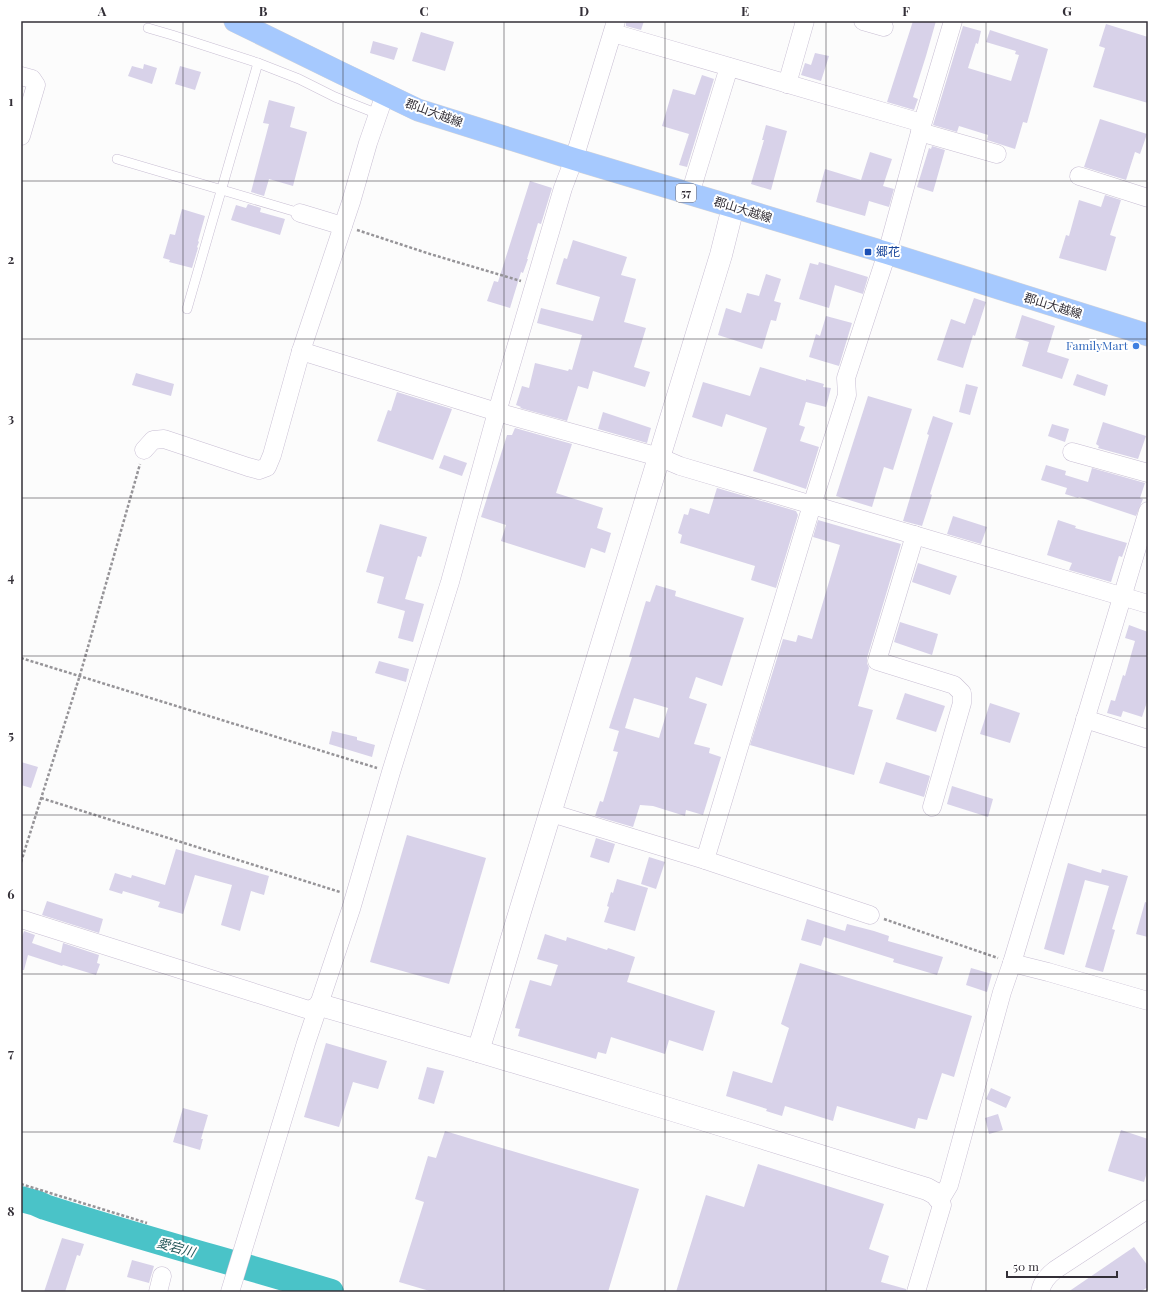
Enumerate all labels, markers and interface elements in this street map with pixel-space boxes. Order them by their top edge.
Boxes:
text: A [97,2,107,19]
text: B [259,2,268,19]
text: C [419,2,429,19]
text: D [579,2,589,19]
text: E [741,2,749,19]
text: F [902,2,910,19]
text: G [1062,2,1072,19]
text: 1 [9,92,14,109]
street label: 郡山大越線 [403,94,465,130]
road number: 57 [676,184,696,202]
street label: 郡山大越線 [712,193,774,225]
place label: 郷花 [876,243,900,259]
marker: 郷花 [863,247,873,257]
text: 2 [8,250,15,267]
street label: 郡山大越線 [1022,289,1084,321]
place label: FamilyMart [1066,337,1129,353]
marker: FamilyMart [1131,341,1141,351]
text: 3 [8,409,14,426]
text: 4 [8,568,15,585]
text: 5 [8,726,14,743]
text: 6 [7,885,15,902]
text: 7 [8,1044,14,1061]
text: 8 [7,1202,15,1219]
water label: 愛宕川 [155,1233,199,1261]
scale bar [1007,1253,1117,1279]
text: 50 m [1013,1258,1039,1274]

